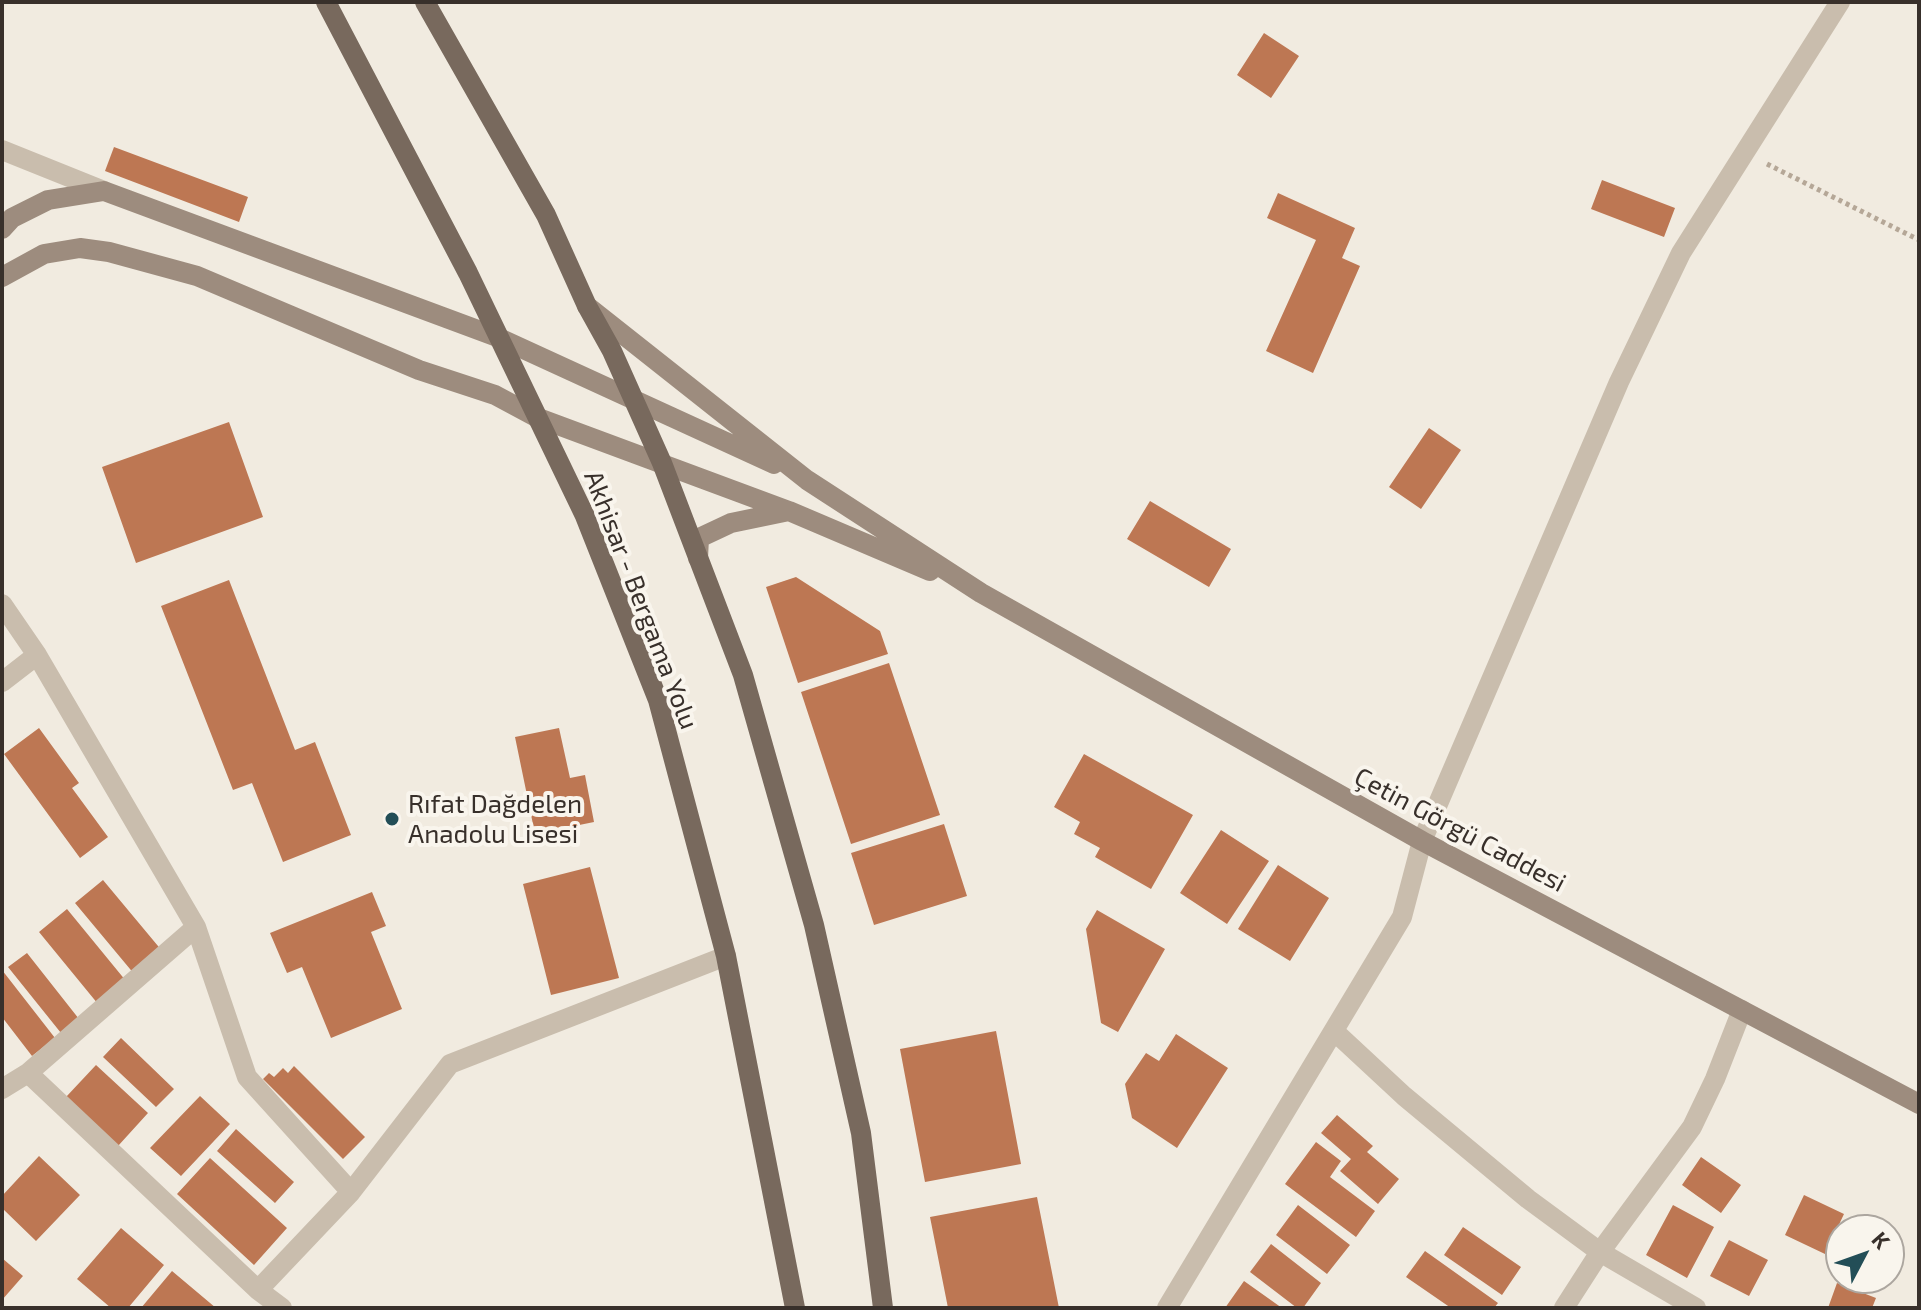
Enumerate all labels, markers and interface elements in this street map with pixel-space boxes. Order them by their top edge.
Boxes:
street label: Akhisar - Bergama Yolu [577,466,705,734]
street label: Çetin Görgü Caddesi [1349,761,1571,899]
place label: Rıfat Dağdelen Anadolu Lisesi [408,788,582,850]
marker: Rıfat Dağdelen Anadolu Lisesi [383,810,401,828]
north arrow [1825,1214,1905,1294]
text: K [1867,1226,1896,1253]

